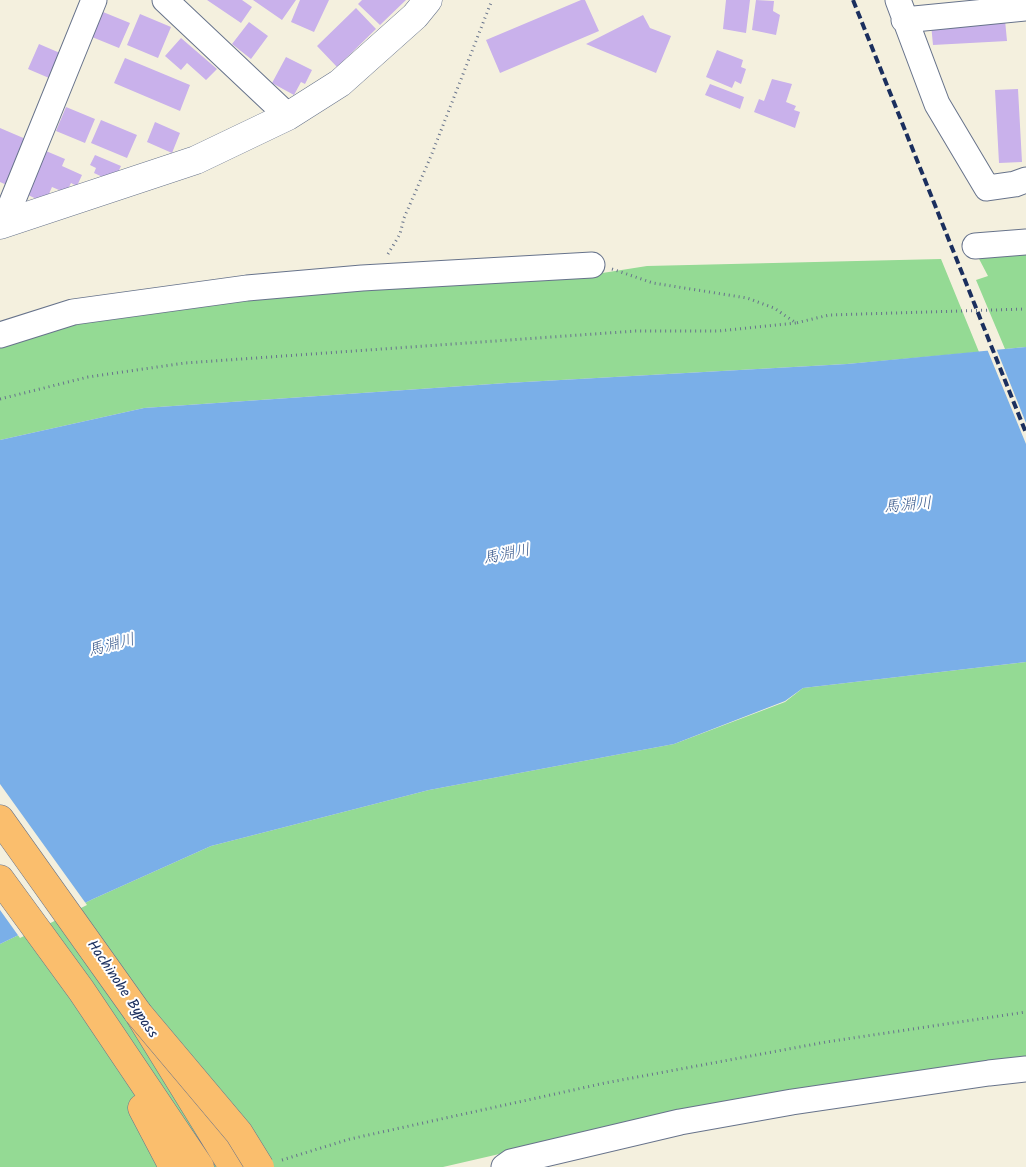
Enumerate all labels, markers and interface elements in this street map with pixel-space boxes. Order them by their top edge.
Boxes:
water label: 馬淵川 [883,495,933,519]
water label: 馬淵川 [482,542,532,570]
water label: 馬淵川 [86,632,138,662]
street label: Hachinohe Bypass [82,937,160,1043]

